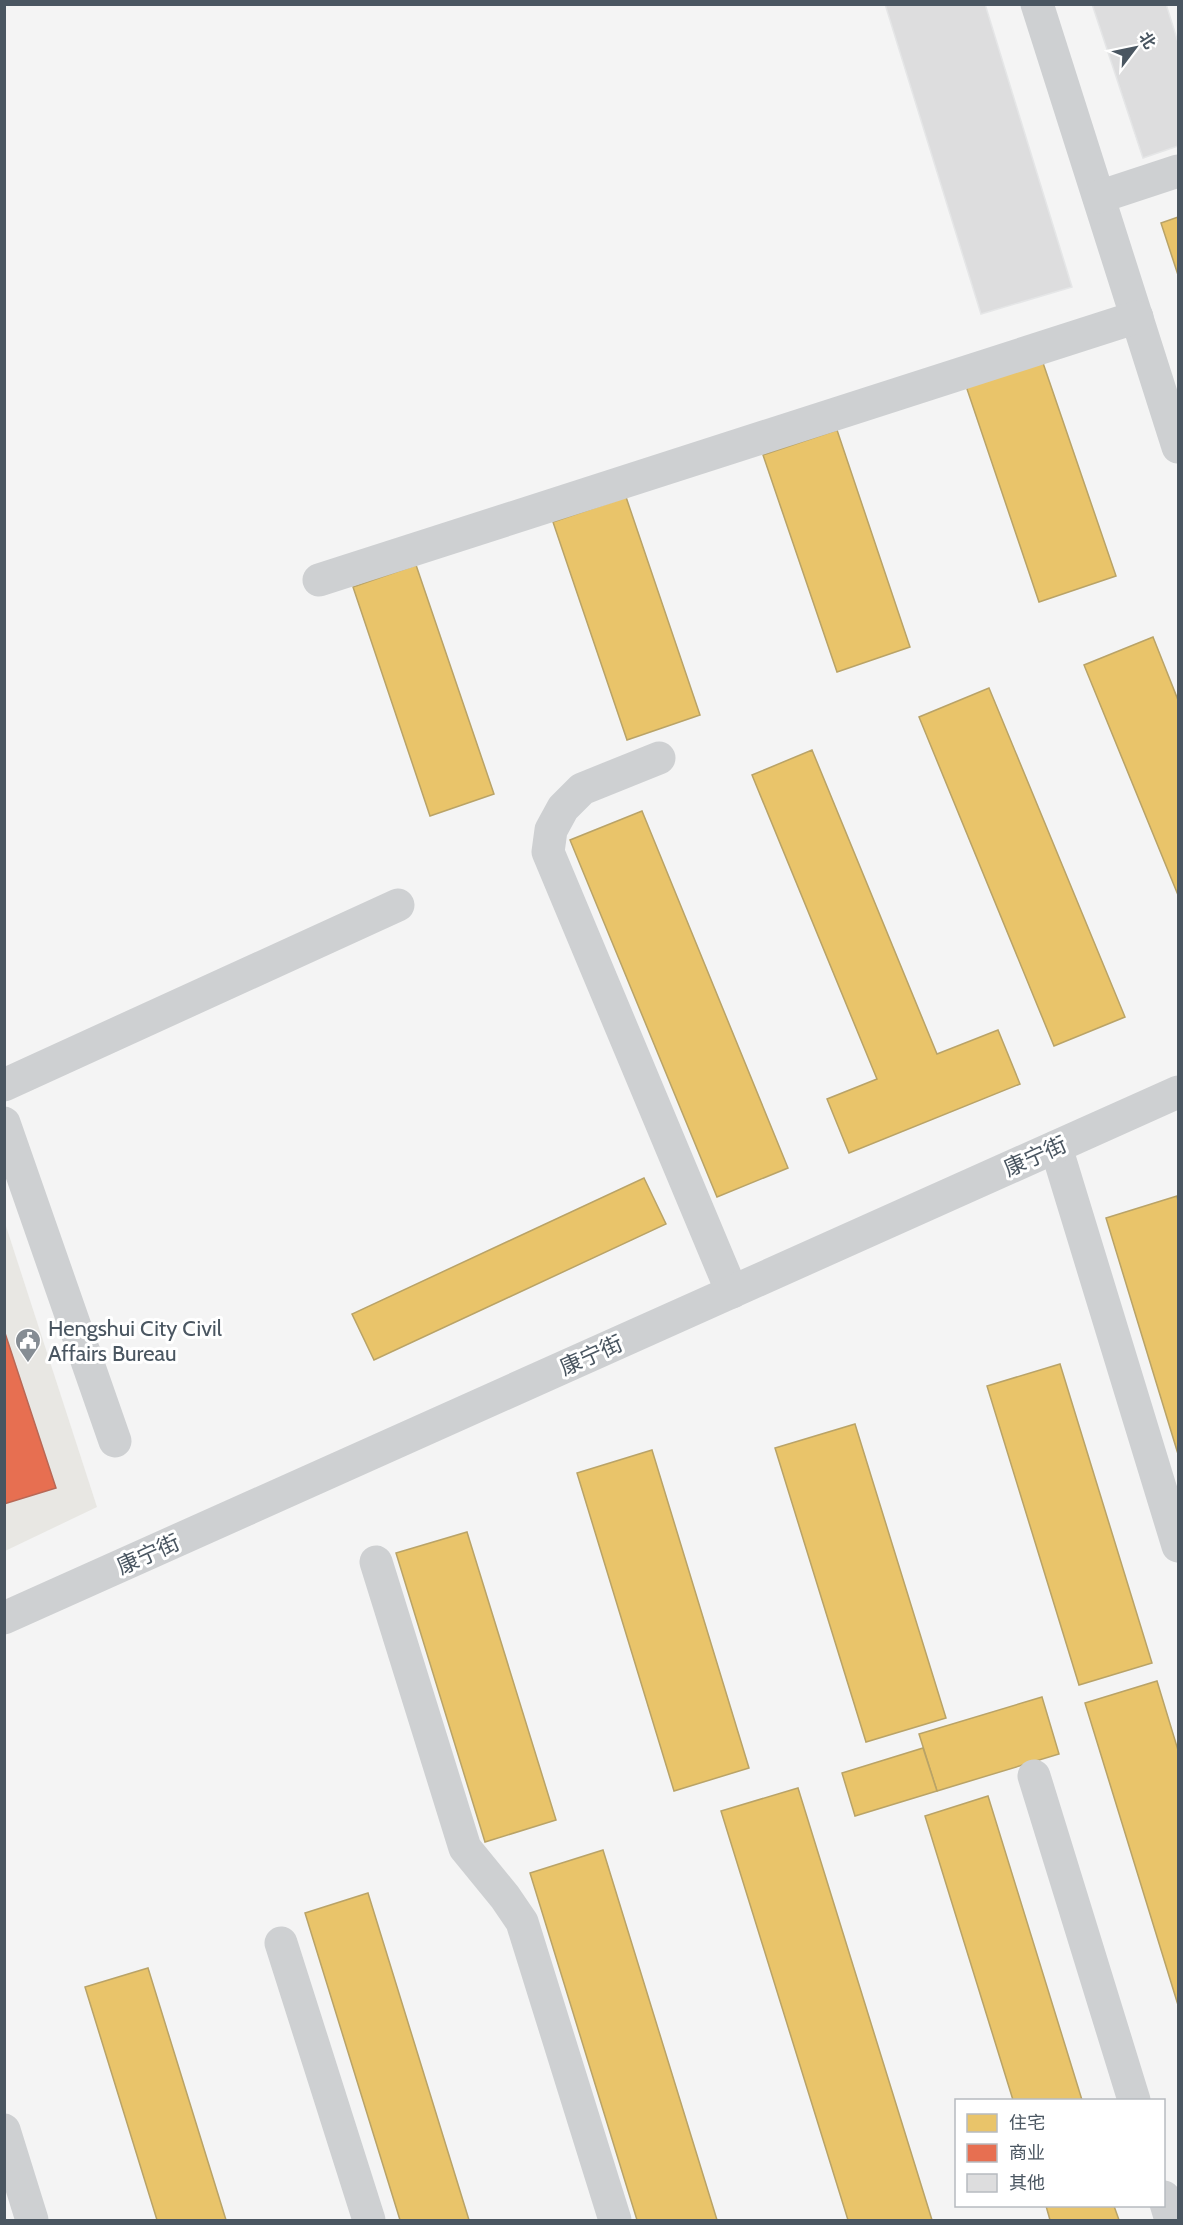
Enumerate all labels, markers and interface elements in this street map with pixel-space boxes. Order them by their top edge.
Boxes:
north arrow [1105,18,1165,78]
text: 北 [1135,28,1160,52]
street label: 康宁街 [1000,1131,1071,1182]
place label: Hengshui City Civil Affairs Bureau [48,1315,223,1367]
public building icon: Hengshui City Civil Affairs Bureau [13,1326,43,1364]
street label: 康宁街 [556,1330,627,1381]
street label: 康宁街 [113,1529,184,1580]
legend [955,2099,1165,2207]
text: 住宅 [1009,2112,1045,2134]
text: 商业 [1009,2142,1045,2164]
text: 其他 [1009,2172,1045,2194]

